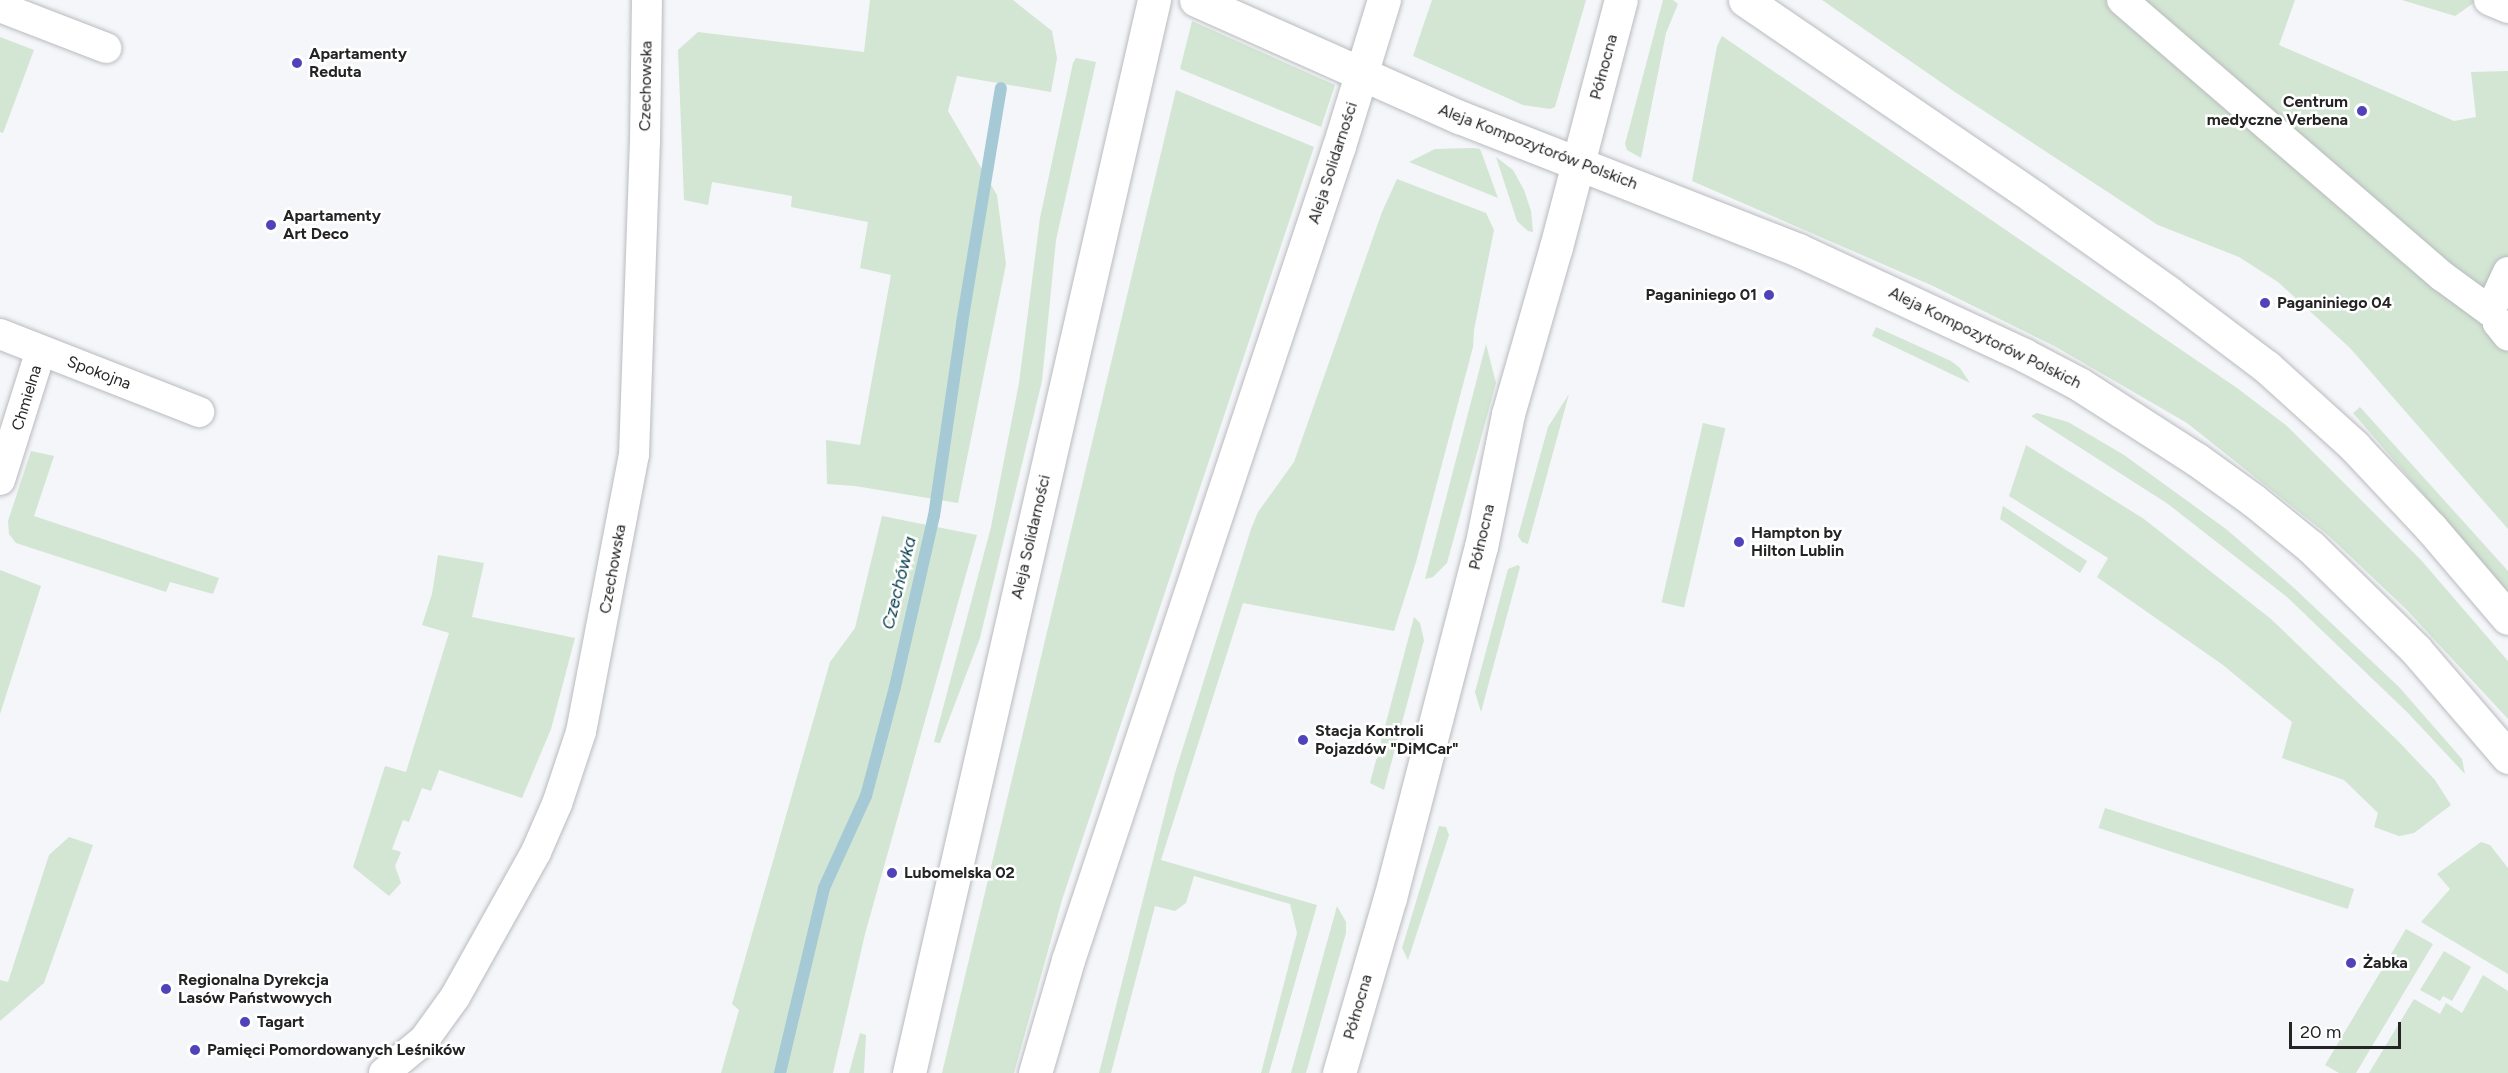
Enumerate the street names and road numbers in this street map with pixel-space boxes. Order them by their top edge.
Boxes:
street label: Północna [1586,32,1622,102]
street label: Czechowska [636,41,656,131]
street label: Aleja Solidarności [1304,100,1362,226]
street label: Aleja Kompozytorów Polskich [1436,100,1640,194]
street label: Aleja Kompozytorów Polskich [1886,283,2084,393]
street label: Spokojna [64,352,134,394]
street label: Chmielna [8,363,46,433]
street label: Aleja Solidarności [1007,473,1055,601]
street label: Północna [1465,502,1499,572]
street label: Czechowska [596,523,630,615]
street label: Północna [1340,972,1376,1042]

